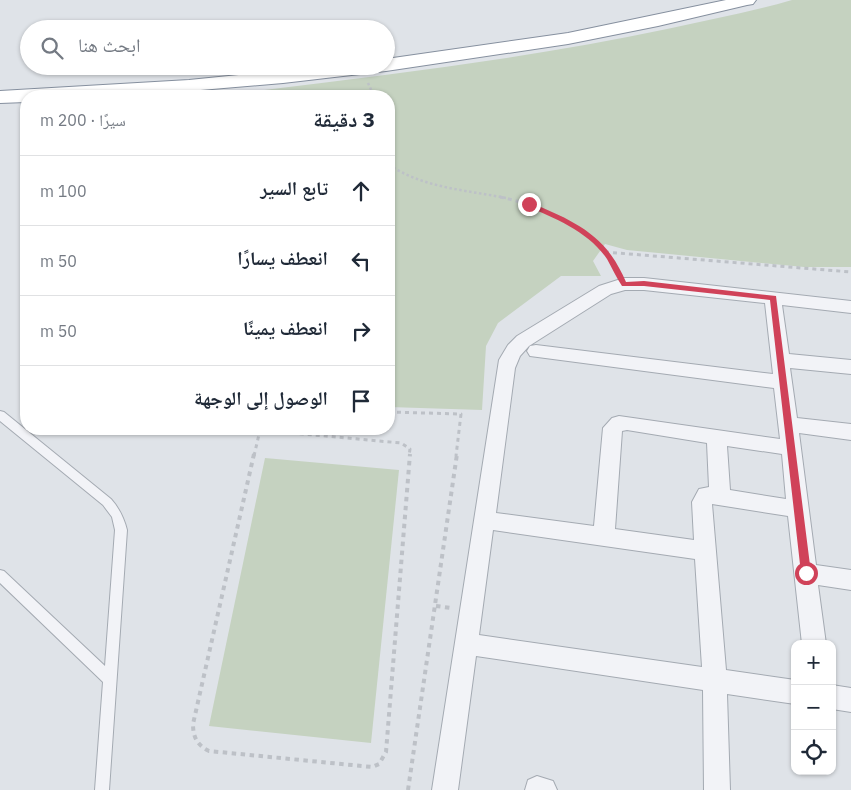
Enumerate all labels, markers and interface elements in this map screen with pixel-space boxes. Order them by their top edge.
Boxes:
search box [20,20,395,75]
text: ابحث هنا [78,33,140,57]
icon: search [38,34,66,62]
text: 3 دقيقة [313,105,375,133]
text: سيرًا · 200 m [40,110,126,130]
text: تابع السير [260,176,328,200]
icon: ahead [347,177,375,205]
text: 100 m [40,181,87,201]
route end [518,193,541,216]
text: انعطف يسارًا [237,246,328,270]
icon: left [347,247,375,275]
text: 50 m [40,251,77,271]
text: انعطف يمينًا [243,316,328,340]
icon: right [347,317,375,345]
text: 50 m [40,321,77,341]
text: الوصول إلى الوجهة [194,386,328,410]
icon: arrive [347,387,375,415]
route start [795,562,818,585]
map controls [791,640,836,775]
button: + [791,640,836,685]
button: − [791,685,836,730]
button: locate [791,730,836,775]

